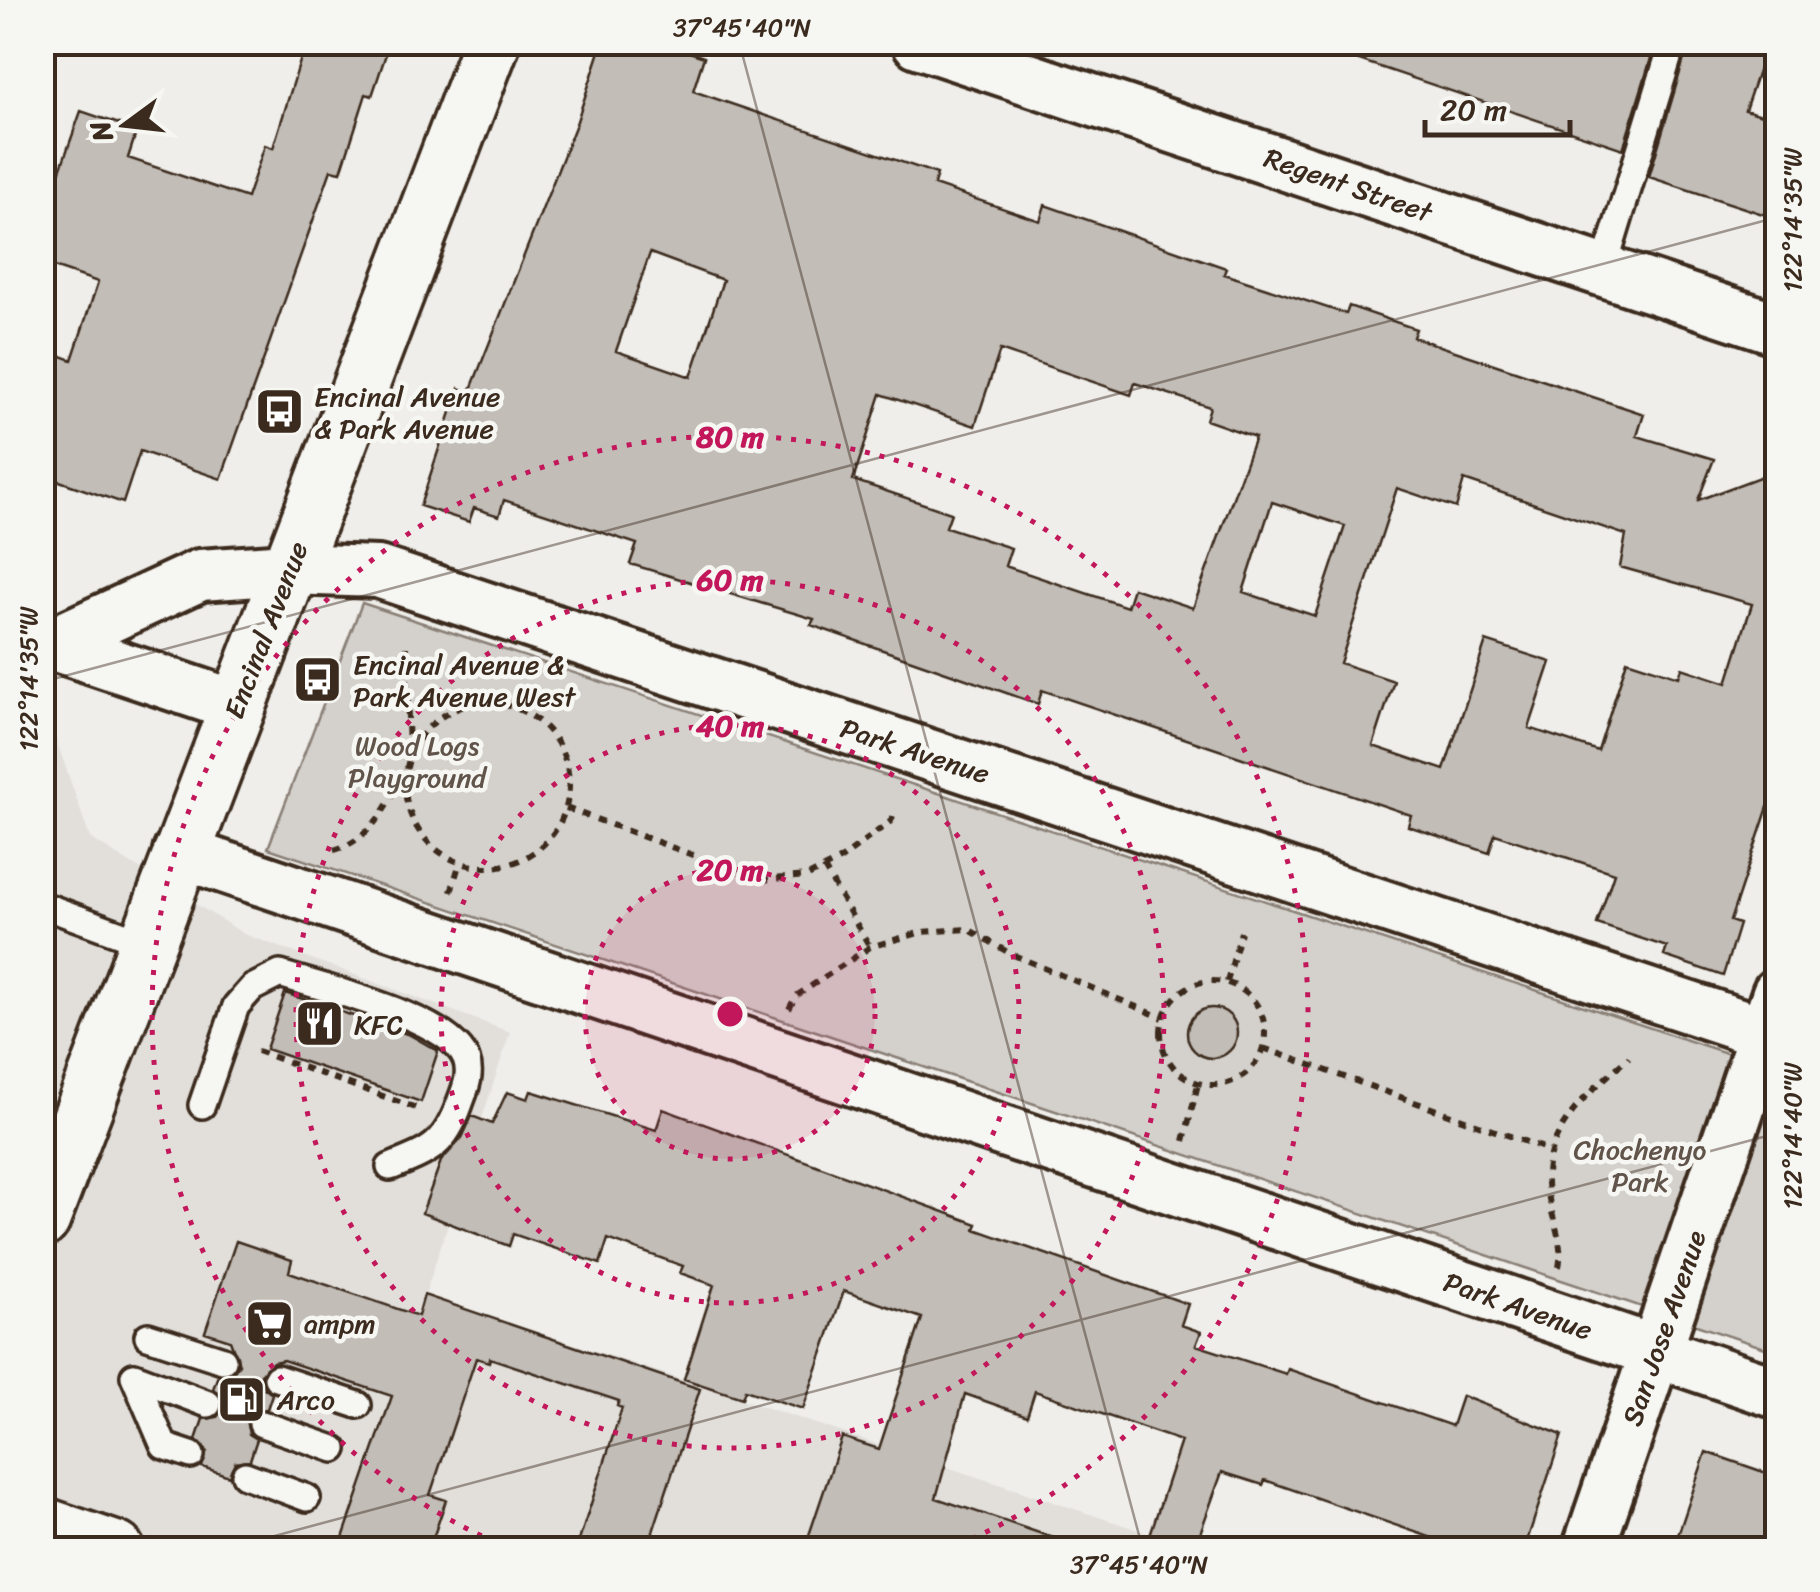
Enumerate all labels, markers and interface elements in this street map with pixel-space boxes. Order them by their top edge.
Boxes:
text: 37°45'40"N [673,5,812,50]
north arrow [75,75,175,175]
scale bar [1425,75,1570,137]
text: 20 m [1440,83,1507,137]
text: N [75,115,128,148]
street label: Regent Street [1257,133,1440,237]
text: 122°14'35"W [1770,147,1815,292]
place label: Encinal Avenue & Park Avenue [314,372,500,453]
bus stop icon: Encinal Avenue & Park Avenue [253,386,305,438]
text: 80 m [695,410,764,464]
street label: Encinal Avenue [210,534,322,726]
text: 60 m [697,553,763,607]
text: 122°14'35"W [6,606,51,751]
place label: Encinal Avenue & Park Avenue West [353,640,577,721]
bus stop icon: Encinal Avenue & Park Avenue West [292,654,344,706]
text: 40 m [696,699,764,753]
street label: Park Avenue [834,704,996,798]
park label: Wood Logs Playground [348,721,488,802]
text: 20 m [696,843,764,897]
centre of rings [712,996,748,1032]
restaurant icon: KFC [293,998,345,1050]
place label: KFC [354,1000,403,1049]
text: 122°14'40"W [1770,1062,1815,1210]
park label: Chochenyo Park [1574,1125,1707,1206]
street label: San Jose Avenue [1608,1223,1720,1433]
street label: Park Avenue [1437,1258,1599,1354]
supermarket icon: ampm [243,1297,295,1349]
place label: ampm [304,1299,376,1348]
fuel station icon: Arco [216,1373,268,1425]
place label: Arco [276,1375,335,1424]
text: 37°45'40"N [1070,1542,1209,1587]

